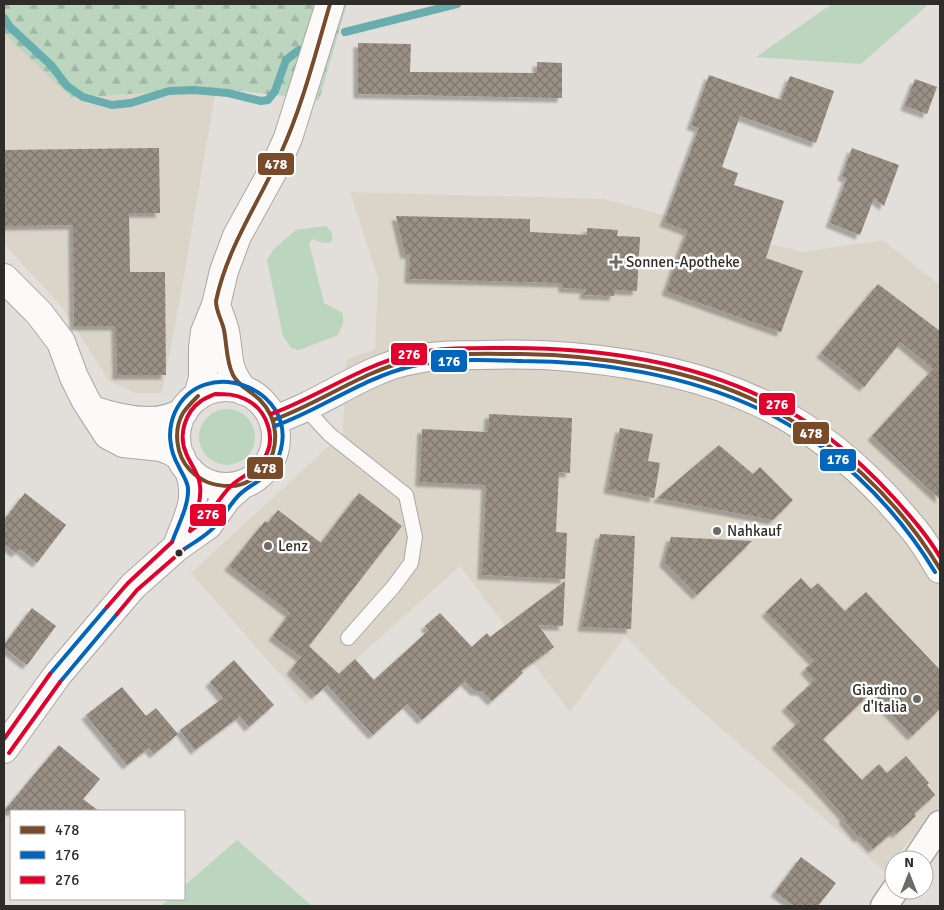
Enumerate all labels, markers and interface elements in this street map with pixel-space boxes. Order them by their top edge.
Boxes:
line badge: 478 [257,152,295,176]
text: 478 [265,156,288,173]
place label: Sonnen-Apotheke [626,253,740,271]
marker: Sonnen-Apotheke [610,256,622,268]
line badge: 276 [390,342,428,366]
text: 276 [398,346,421,363]
line badge: 176 [430,349,468,373]
text: 176 [438,353,461,370]
line badge: 276 [758,392,796,416]
text: 276 [766,396,789,413]
line badge: 478 [792,421,830,445]
text: 478 [800,425,823,442]
line badge: 176 [819,448,857,472]
text: 176 [827,451,850,468]
line badge: 478 [246,456,284,480]
text: 478 [254,460,277,477]
line badge: 276 [189,503,227,527]
text: 276 [197,506,220,523]
place label: Nahkauf [727,522,782,540]
marker: Nahkauf [711,525,723,537]
place label: Lenz [278,537,308,555]
marker: Lenz [262,540,274,552]
unlabelled marker [174,548,184,558]
place label: Giardino d'Italia [852,681,907,716]
marker: Giardino d'Italia [911,693,923,705]
legend [10,810,185,900]
text: 478 [55,821,79,839]
text: 176 [55,846,79,864]
north arrow [884,850,934,900]
text: N [904,854,914,871]
text: 276 [55,871,79,889]

